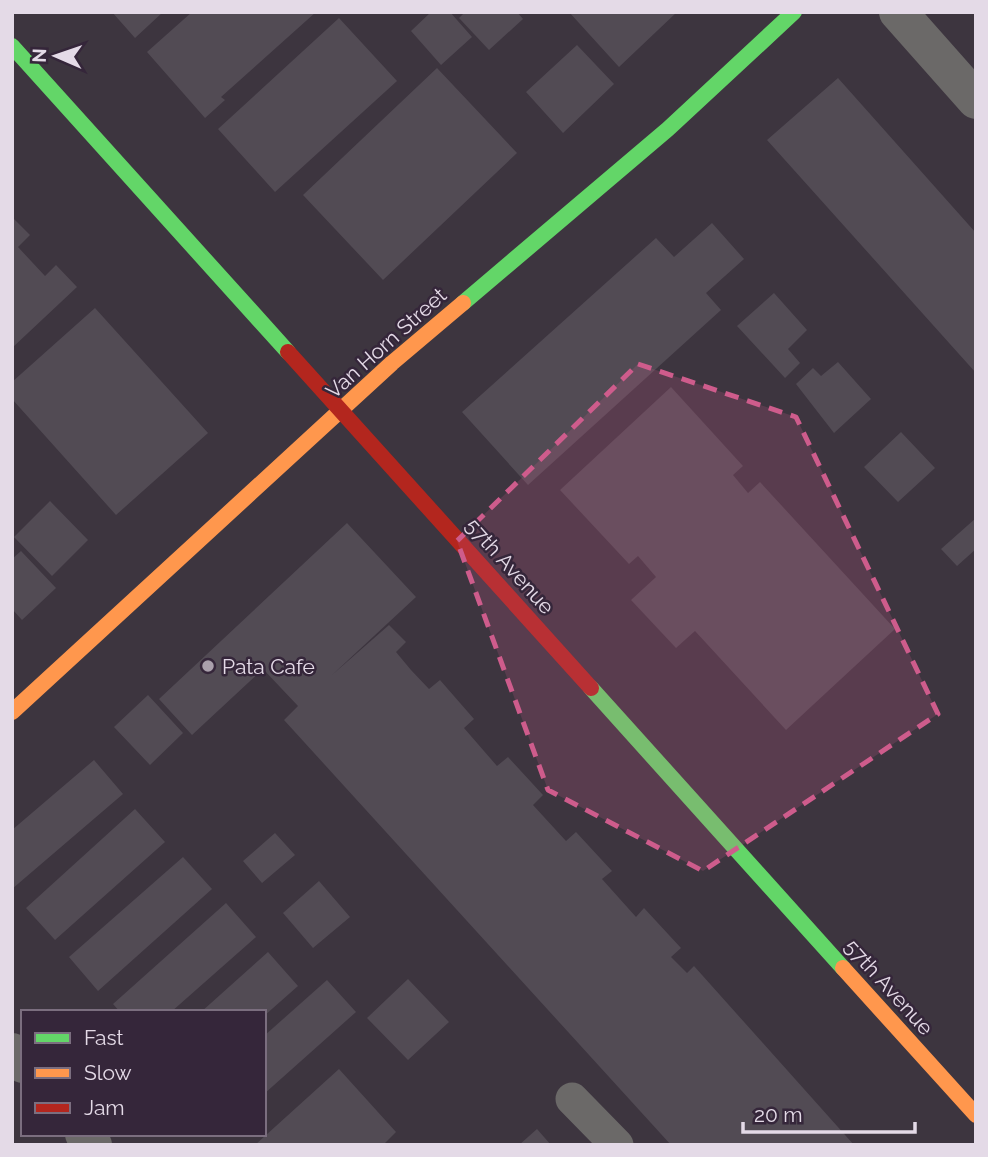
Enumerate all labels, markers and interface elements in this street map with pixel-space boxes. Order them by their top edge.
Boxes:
north arrow [21,21,91,91]
text: N [28,48,50,63]
street label: Van Horn Street [321,282,451,404]
street label: 57th Avenue [460,513,560,619]
place label: Pata Cafe [222,654,315,679]
marker: Pata Cafe [200,658,216,674]
street label: 57th Avenue [839,934,939,1040]
legend [21,1010,266,1136]
text: Fast [84,1025,124,1050]
text: Slow [84,1060,132,1085]
scale bar [743,1090,914,1134]
text: Jam [84,1095,125,1120]
text: 20 m [754,1102,802,1127]

